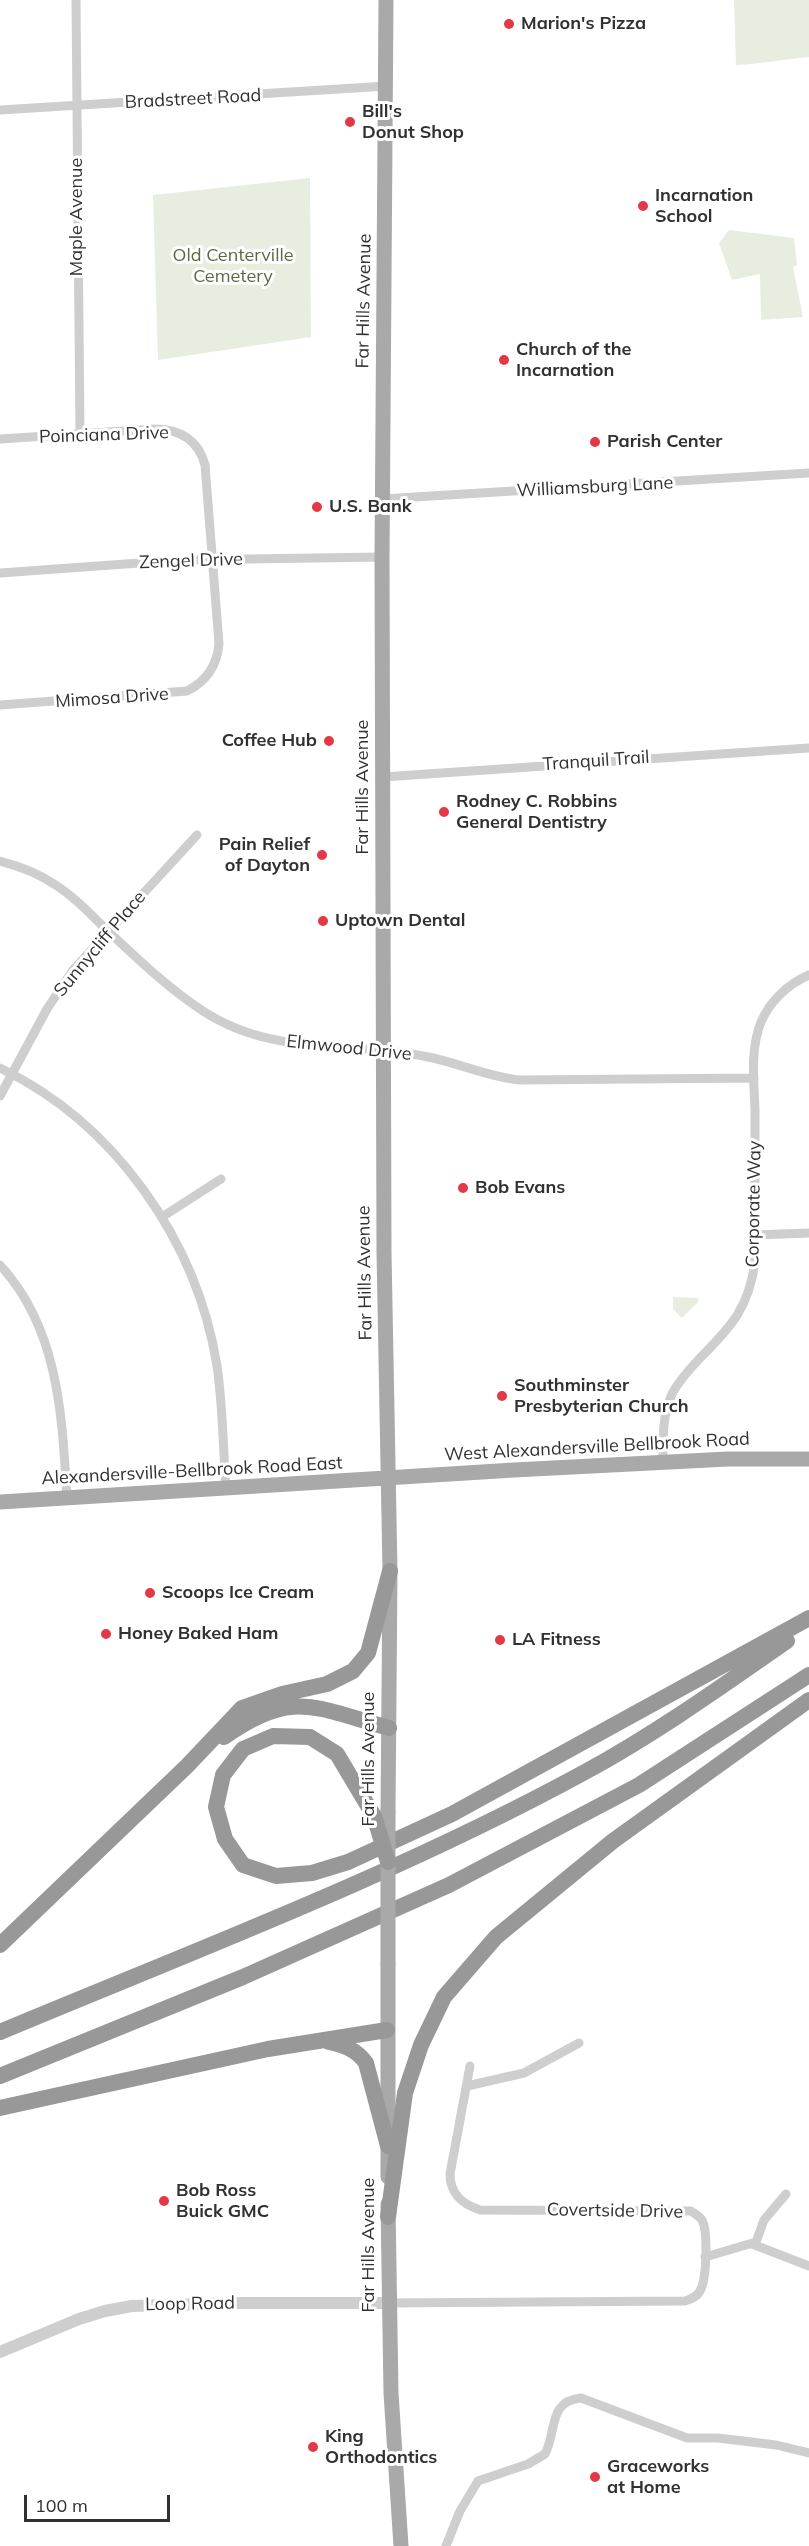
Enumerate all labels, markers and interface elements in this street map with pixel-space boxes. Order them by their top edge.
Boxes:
place label: Marion's Pizza [521,13,646,35]
marker: Marion's Pizza [502,17,516,31]
street label: Bradstreet Road [124,85,262,113]
place label: Bill's Donut Shop [362,101,464,144]
marker: Bill's Donut Shop [343,115,357,129]
street label: Maple Avenue [66,158,88,276]
place label: Incarnation School [655,185,753,228]
marker: Incarnation School [636,199,650,213]
street label: Far Hills Avenue [352,233,376,369]
park label: Old Centerville Cemetery [173,245,293,288]
place label: Church of the Incarnation [516,339,631,382]
marker: Church of the Incarnation [497,353,511,367]
street label: Poinciana Drive [39,422,169,448]
place label: Parish Center [607,431,722,453]
marker: Parish Center [588,435,602,449]
street label: Williamsburg Lane [516,472,674,502]
place label: U.S. Bank [329,496,412,518]
marker: U.S. Bank [310,500,324,514]
street label: Zengel Drive [139,548,243,574]
street label: Mimosa Drive [55,683,169,713]
street label: Far Hills Avenue [352,720,374,854]
place label: Coffee Hub [222,730,317,752]
marker: Coffee Hub [322,734,336,748]
street label: Tranquil Trail [542,746,650,776]
place label: Rodney C. Robbins General Dentistry [456,791,617,834]
marker: Rodney C. Robbins General Dentistry [437,805,451,819]
place label: Pain Relief of Dayton [219,834,310,876]
marker: Pain Relief of Dayton [315,848,329,862]
street label: Sunnycliff Place [49,887,151,1001]
place label: Uptown Dental [335,910,465,932]
marker: Uptown Dental [316,914,330,928]
street label: Elmwood Drive [285,1031,413,1065]
street label: Corporate Way [742,1140,766,1268]
place label: Bob Evans [475,1177,565,1199]
marker: Bob Evans [456,1181,470,1195]
street label: Far Hills Avenue [353,1205,377,1341]
place label: Southminster Presbyterian Church [514,1375,689,1418]
marker: Southminster Presbyterian Church [495,1389,509,1403]
street label: West Alexandersville Bellbrook Road [444,1428,750,1466]
street label: Alexandersville-Bellbrook Road East [41,1452,343,1490]
place label: Scoops Ice Cream [162,1582,314,1604]
marker: Scoops Ice Cream [143,1586,157,1600]
place label: Honey Baked Ham [118,1623,278,1645]
marker: Honey Baked Ham [99,1627,113,1641]
place label: LA Fitness [512,1629,601,1651]
marker: LA Fitness [493,1633,507,1647]
street label: Far Hills Avenue [358,1692,380,1826]
street label: Far Hills Avenue [358,2178,380,2312]
place label: Bob Ross Buick GMC [176,2180,269,2222]
marker: Bob Ross Buick GMC [157,2194,171,2208]
street label: Covertside Drive [547,2199,683,2223]
street label: Loop Road [145,2292,235,2316]
place label: King Orthodontics [325,2426,437,2468]
marker: King Orthodontics [306,2440,320,2454]
place label: Graceworks at Home [607,2456,709,2498]
marker: Graceworks at Home [588,2470,602,2484]
scale bar [27,2483,172,2521]
text: 100 m [35,2494,88,2517]

